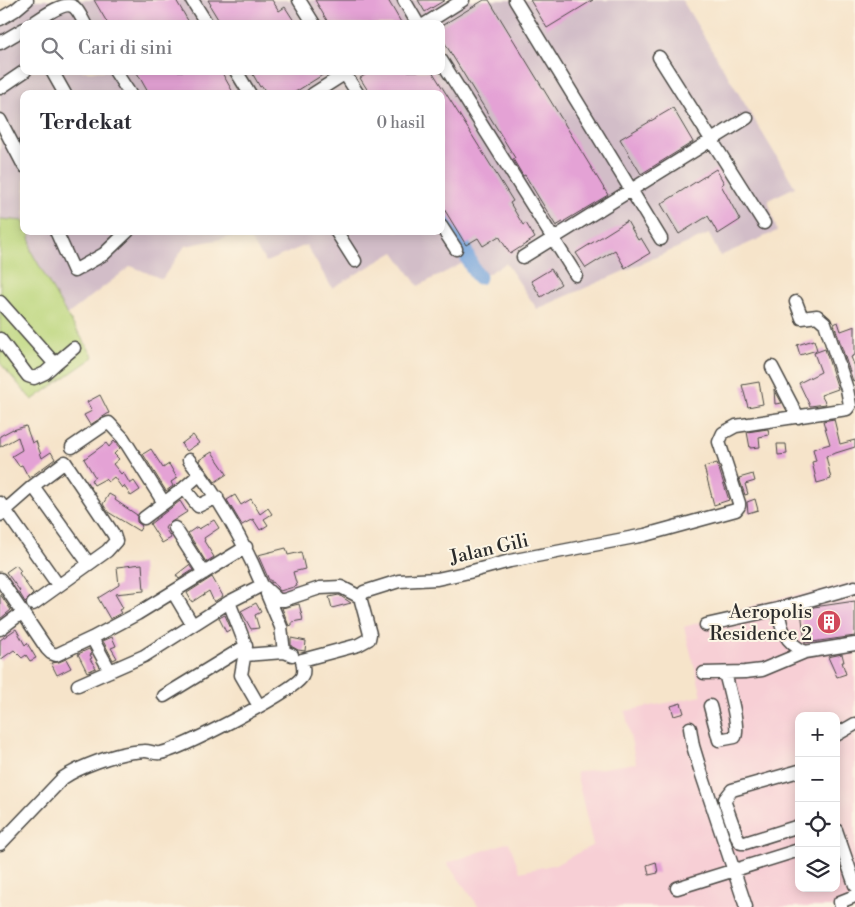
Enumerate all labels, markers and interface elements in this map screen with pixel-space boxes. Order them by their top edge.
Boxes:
search box [20,20,445,75]
icon: search [38,34,66,62]
text: Cari di sini [78,36,173,60]
text: Terdekat [40,110,131,136]
text: 0 hasil [376,113,425,133]
street label: Jalan Gili [446,528,531,570]
place label: Aeropolis Residence 2 [709,600,812,646]
building icon: Aeropolis Residence 2 [816,609,842,635]
map controls [795,712,840,892]
button: + [795,712,840,757]
button: − [795,757,840,802]
button: locate [795,802,840,847]
button: layers [795,847,840,892]

